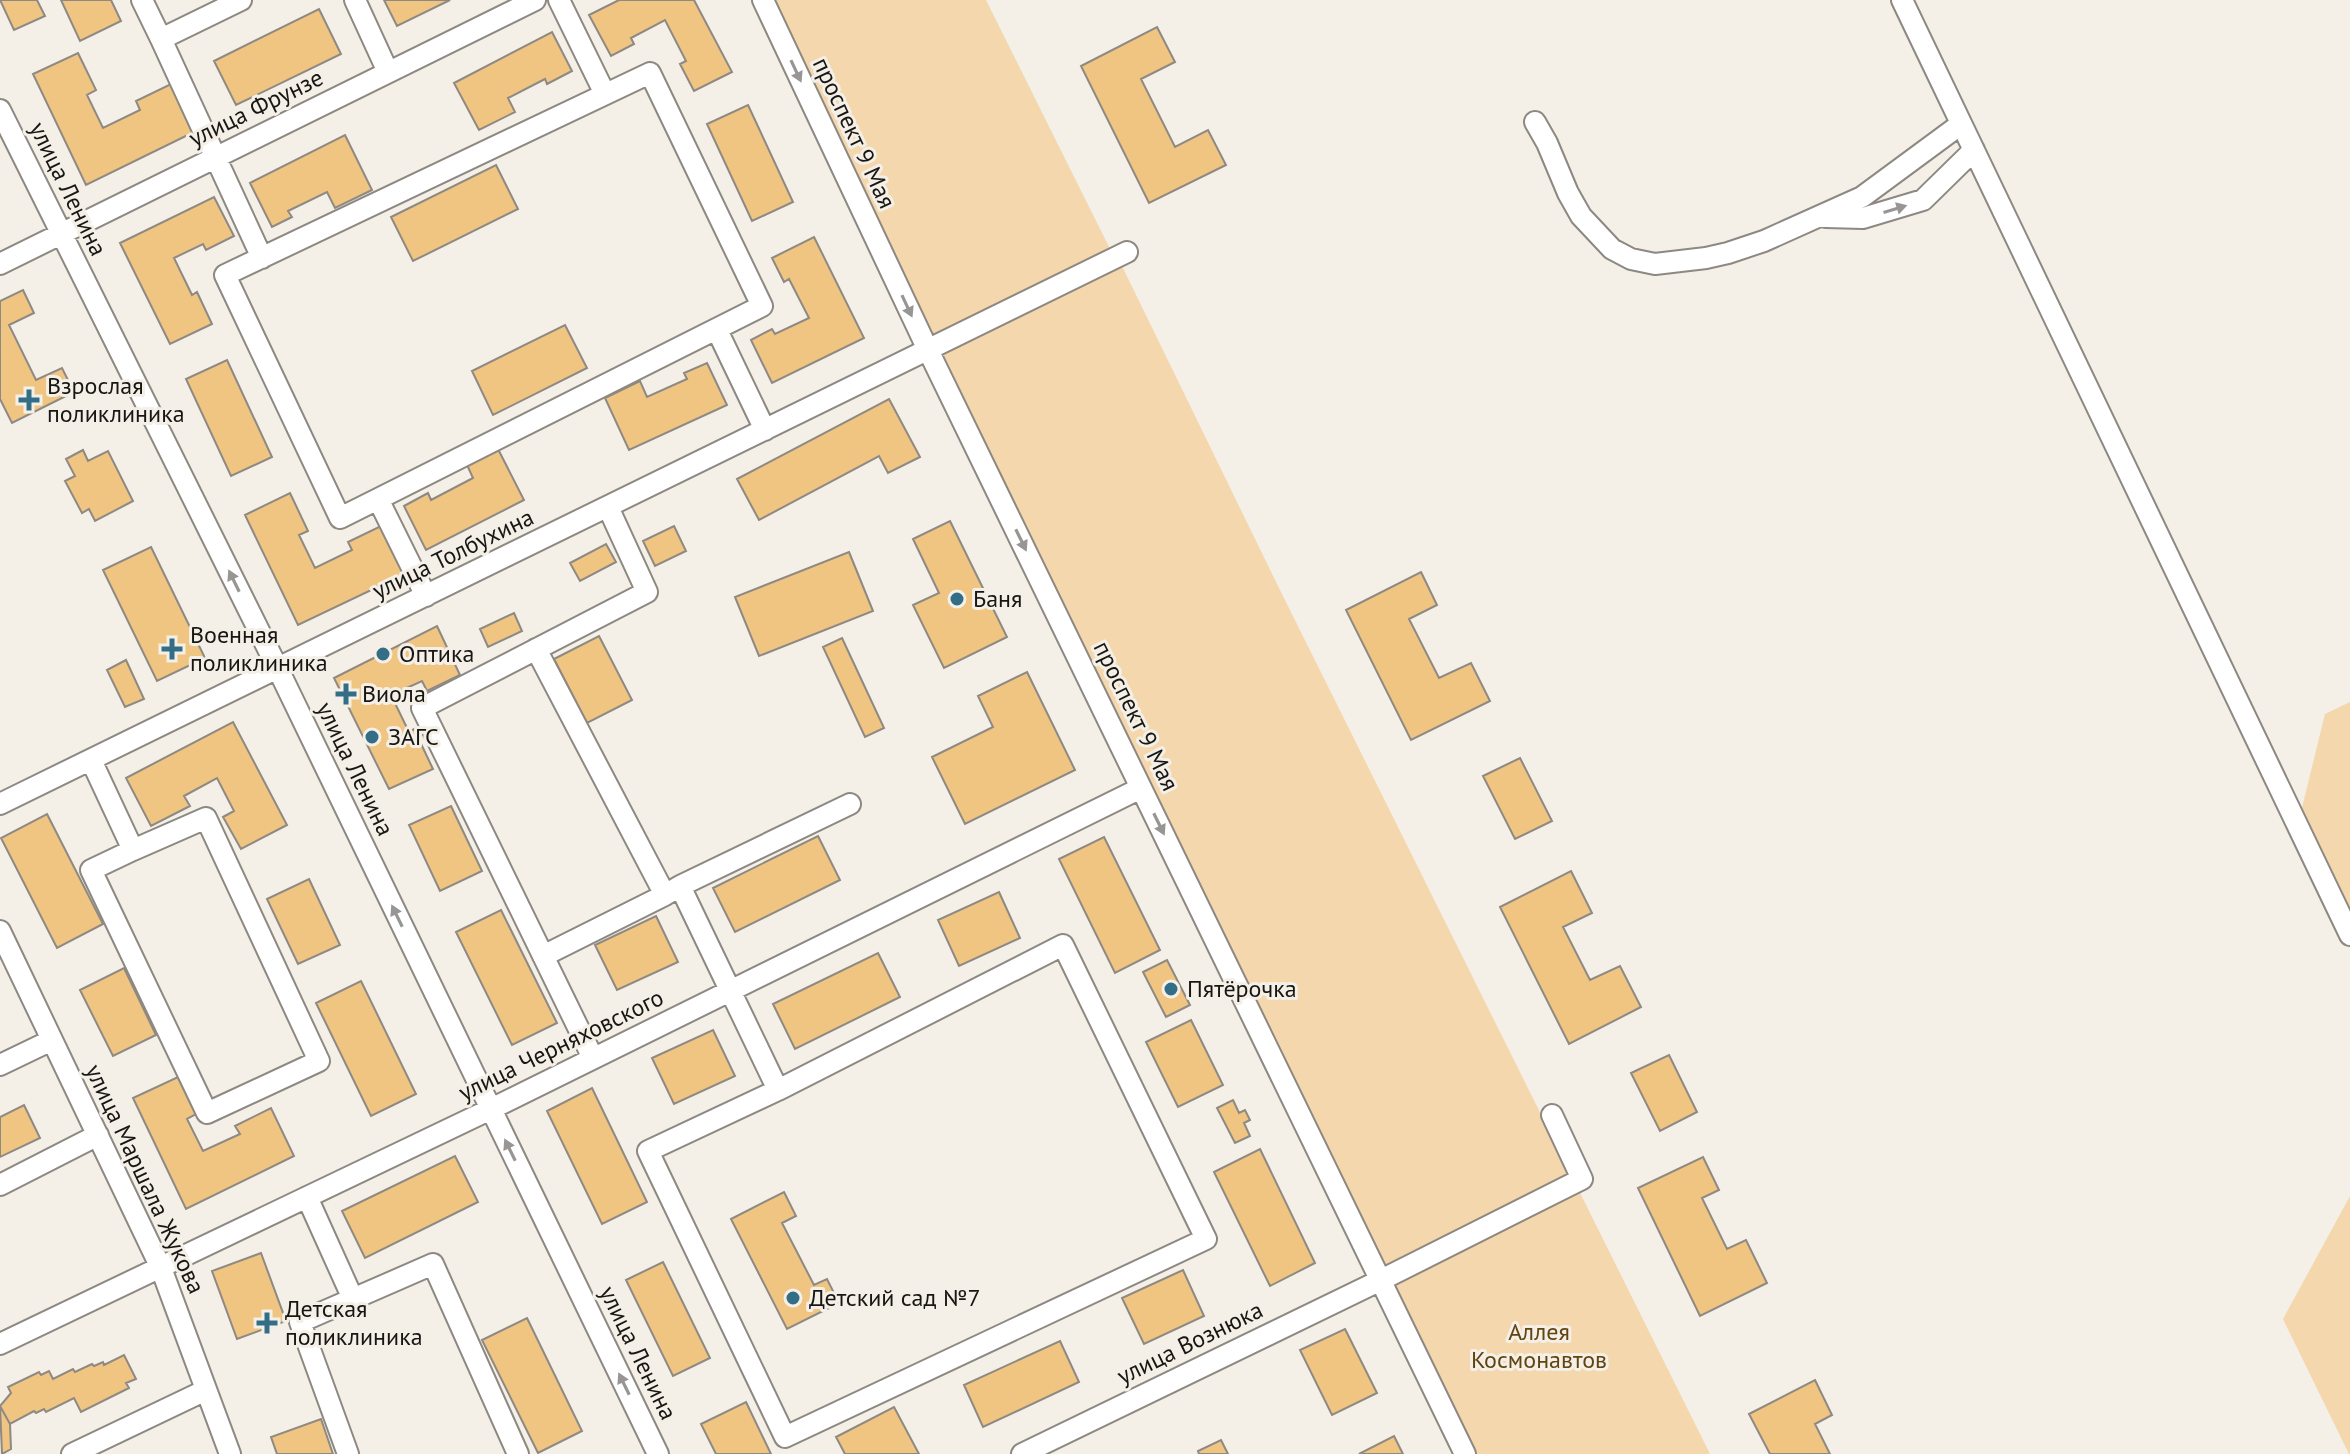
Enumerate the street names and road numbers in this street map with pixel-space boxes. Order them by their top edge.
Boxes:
street label: проспект 9 Мая [806,52,903,213]
street label: улица Фрунзе [183,62,328,153]
street label: улица Ленина [23,117,114,261]
street label: улица Толбухина [367,501,539,606]
street label: проспект 9 Мая [1087,636,1186,796]
street label: улица Ленина [310,697,401,841]
street label: улица Черняховского [453,981,668,1108]
street label: улица Маршала Жукова [79,1059,212,1299]
street label: улица Ленина [593,1281,684,1425]
street label: улица Вознюка [1112,1294,1268,1391]

